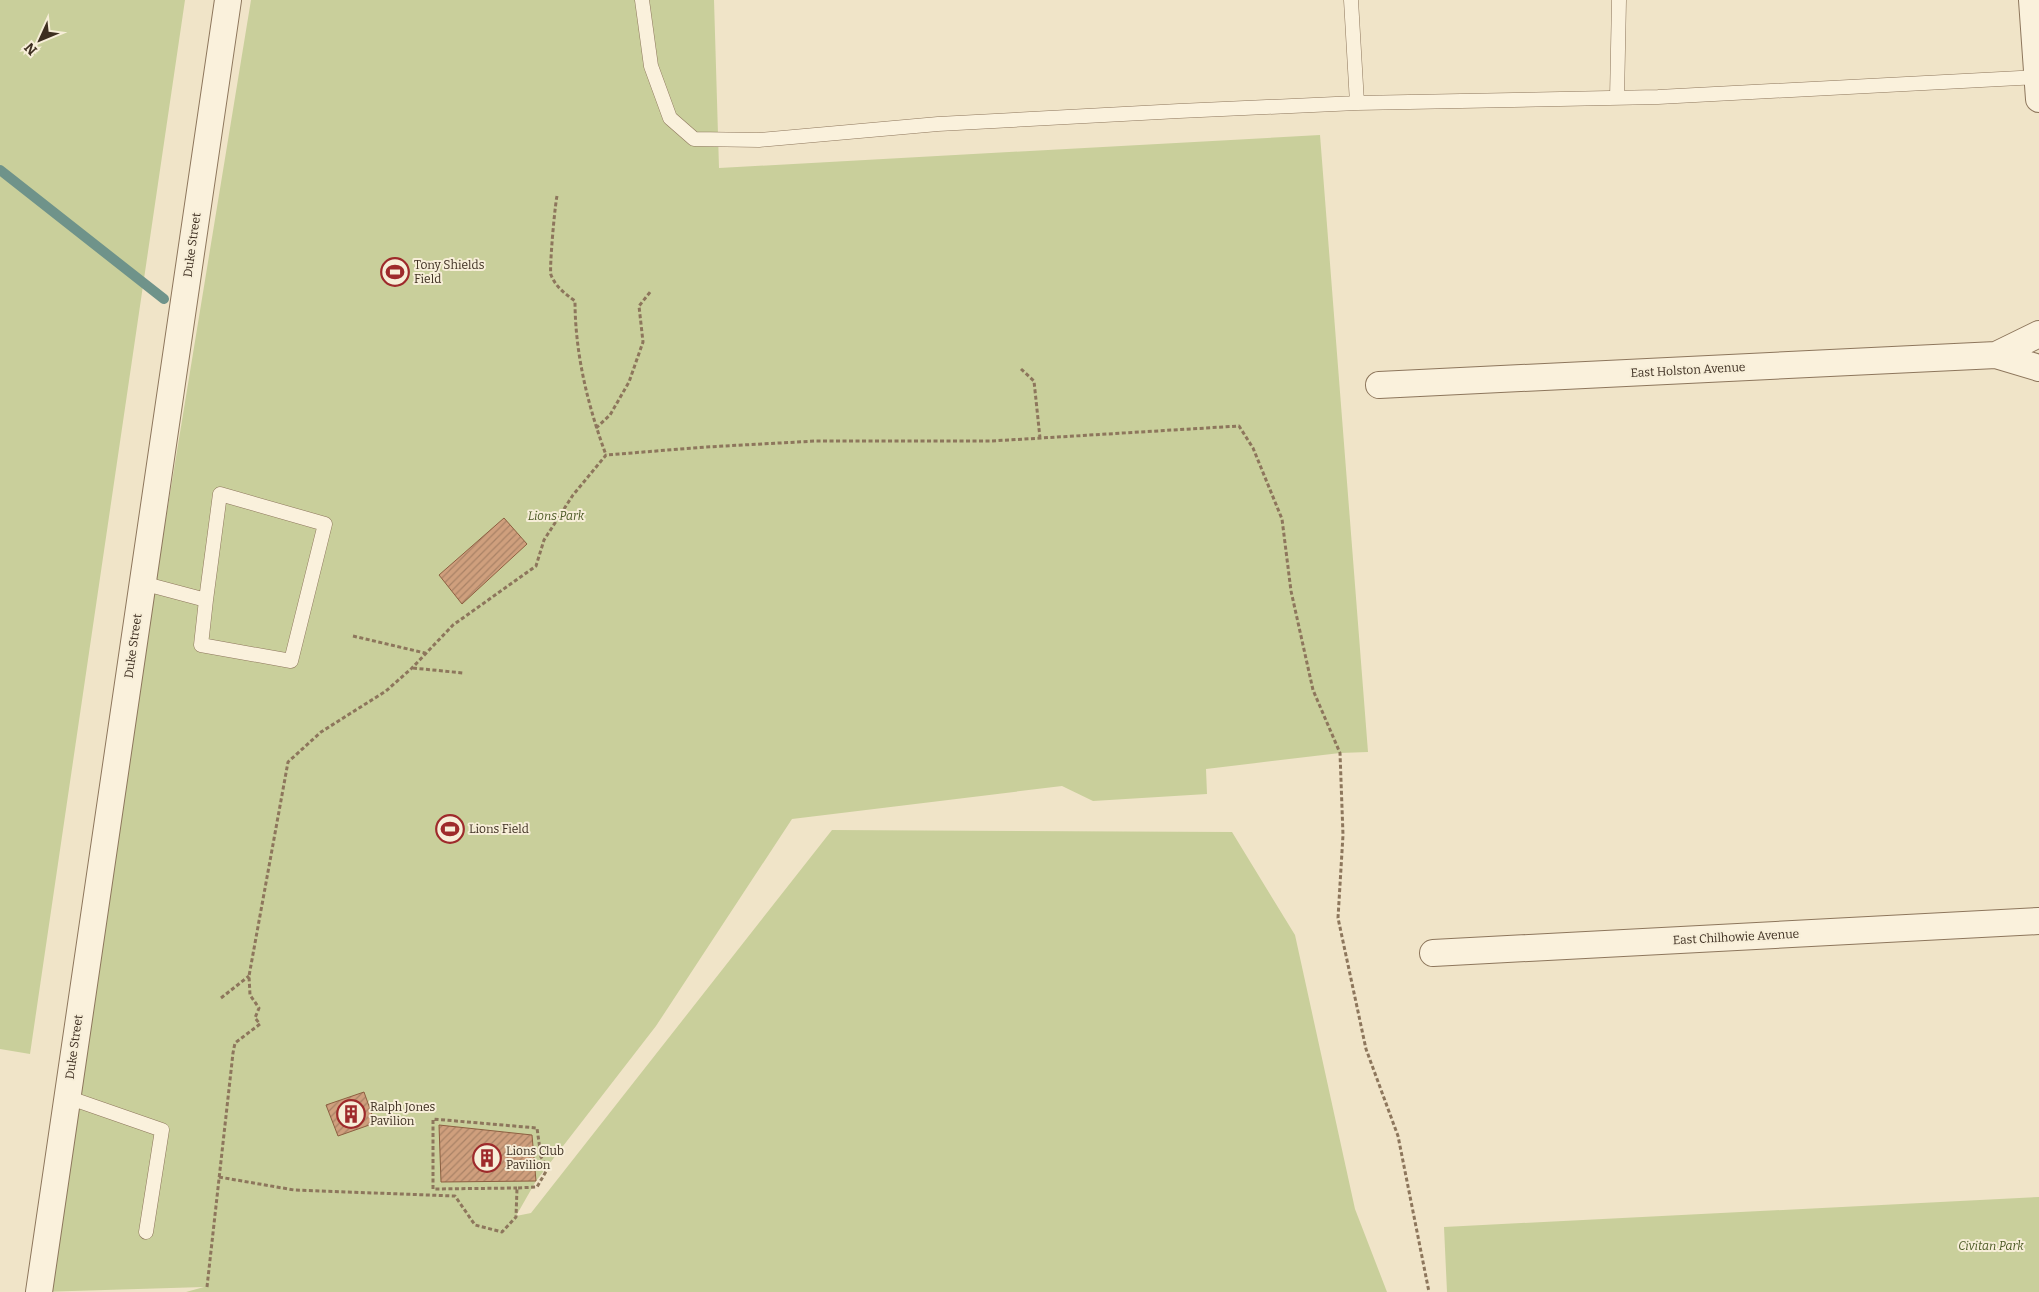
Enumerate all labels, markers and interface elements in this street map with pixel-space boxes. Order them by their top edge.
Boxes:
north arrow [15,15,65,65]
text: N [21,39,41,58]
street label: Duke Street [181,211,204,278]
sports icon: Tony Shields Field [380,257,410,287]
place label: Tony Shields Field [414,258,485,286]
street label: East Holston Avenue [1630,360,1746,380]
park label: Lions Park [528,509,585,523]
street label: Duke Street [122,612,145,679]
sports icon: Lions Field [435,814,465,844]
place label: Lions Field [469,822,529,836]
street label: East Chilhowie Avenue [1672,927,1800,947]
street label: Duke Street [63,1013,86,1080]
building icon: Ralph Jones Pavilion [336,1099,366,1129]
place label: Ralph Jones Pavilion [370,1100,436,1128]
building icon: Lions Club Pavilion [472,1143,502,1173]
place label: Lions Club Pavilion [506,1144,564,1172]
park label: Civitan Park [1958,1239,2024,1253]

